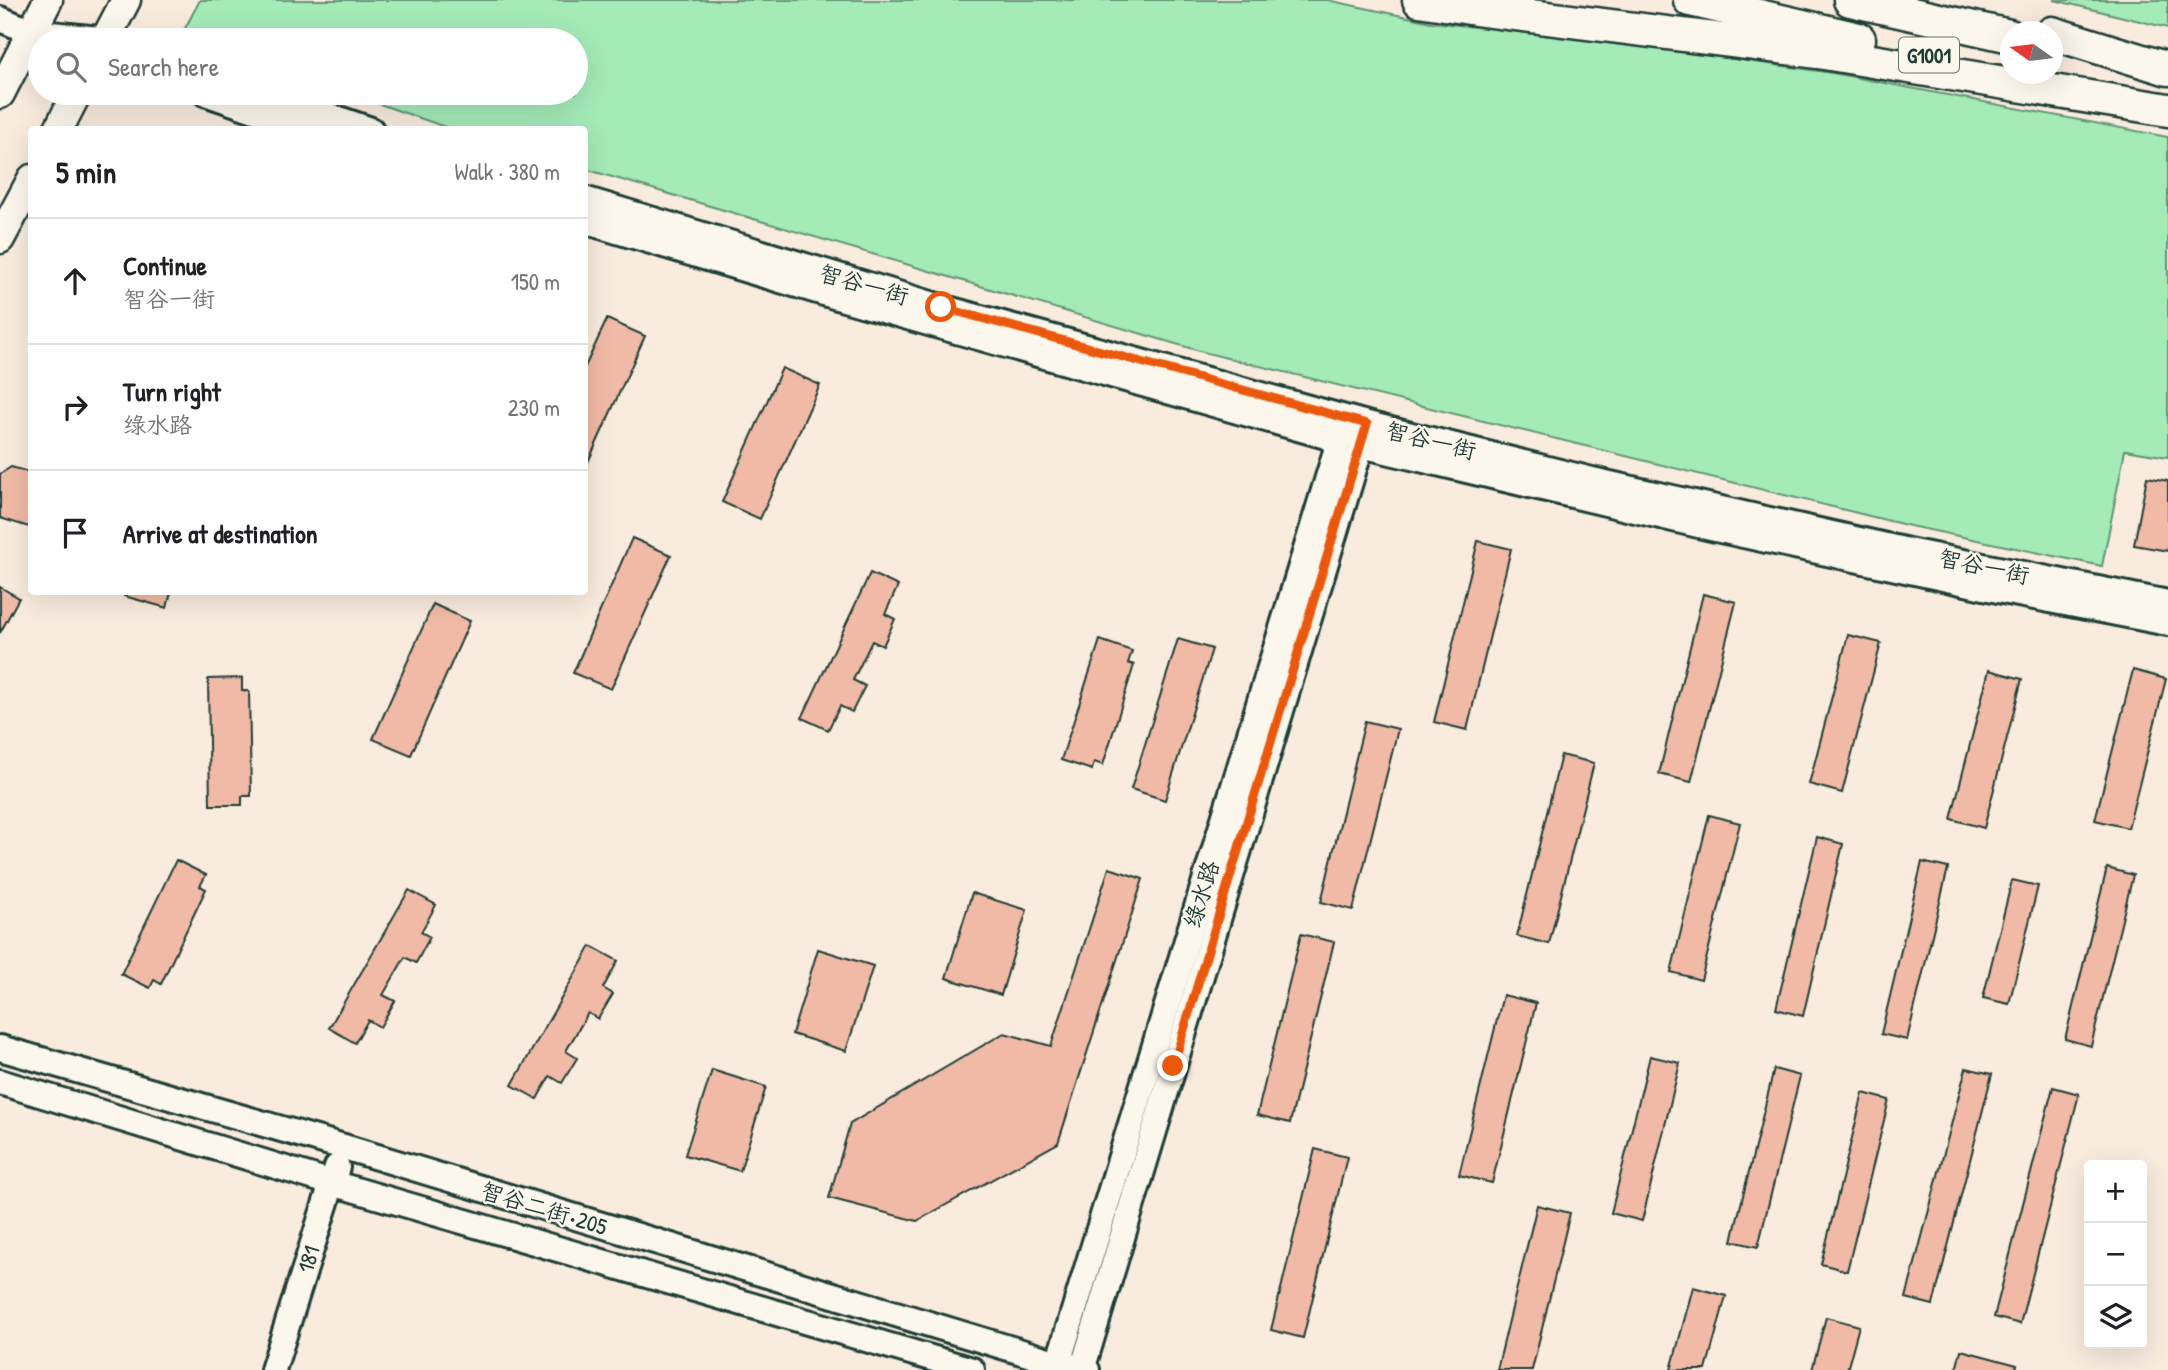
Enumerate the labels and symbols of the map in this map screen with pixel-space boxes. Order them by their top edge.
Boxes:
north arrow [2000,21,2063,84]
road number: G1001 [1899,38,1959,72]
street label: 智谷一街 [816,256,912,312]
route start [925,291,956,322]
street label: 智谷一街 [1383,414,1479,466]
street label: 智谷一街 [1936,541,2032,591]
street label: 绿水路 [1176,856,1226,932]
route end [1157,1050,1188,1081]
street label: 智谷二街•205 [477,1174,611,1242]
street label: 181 [289,1242,327,1276]

